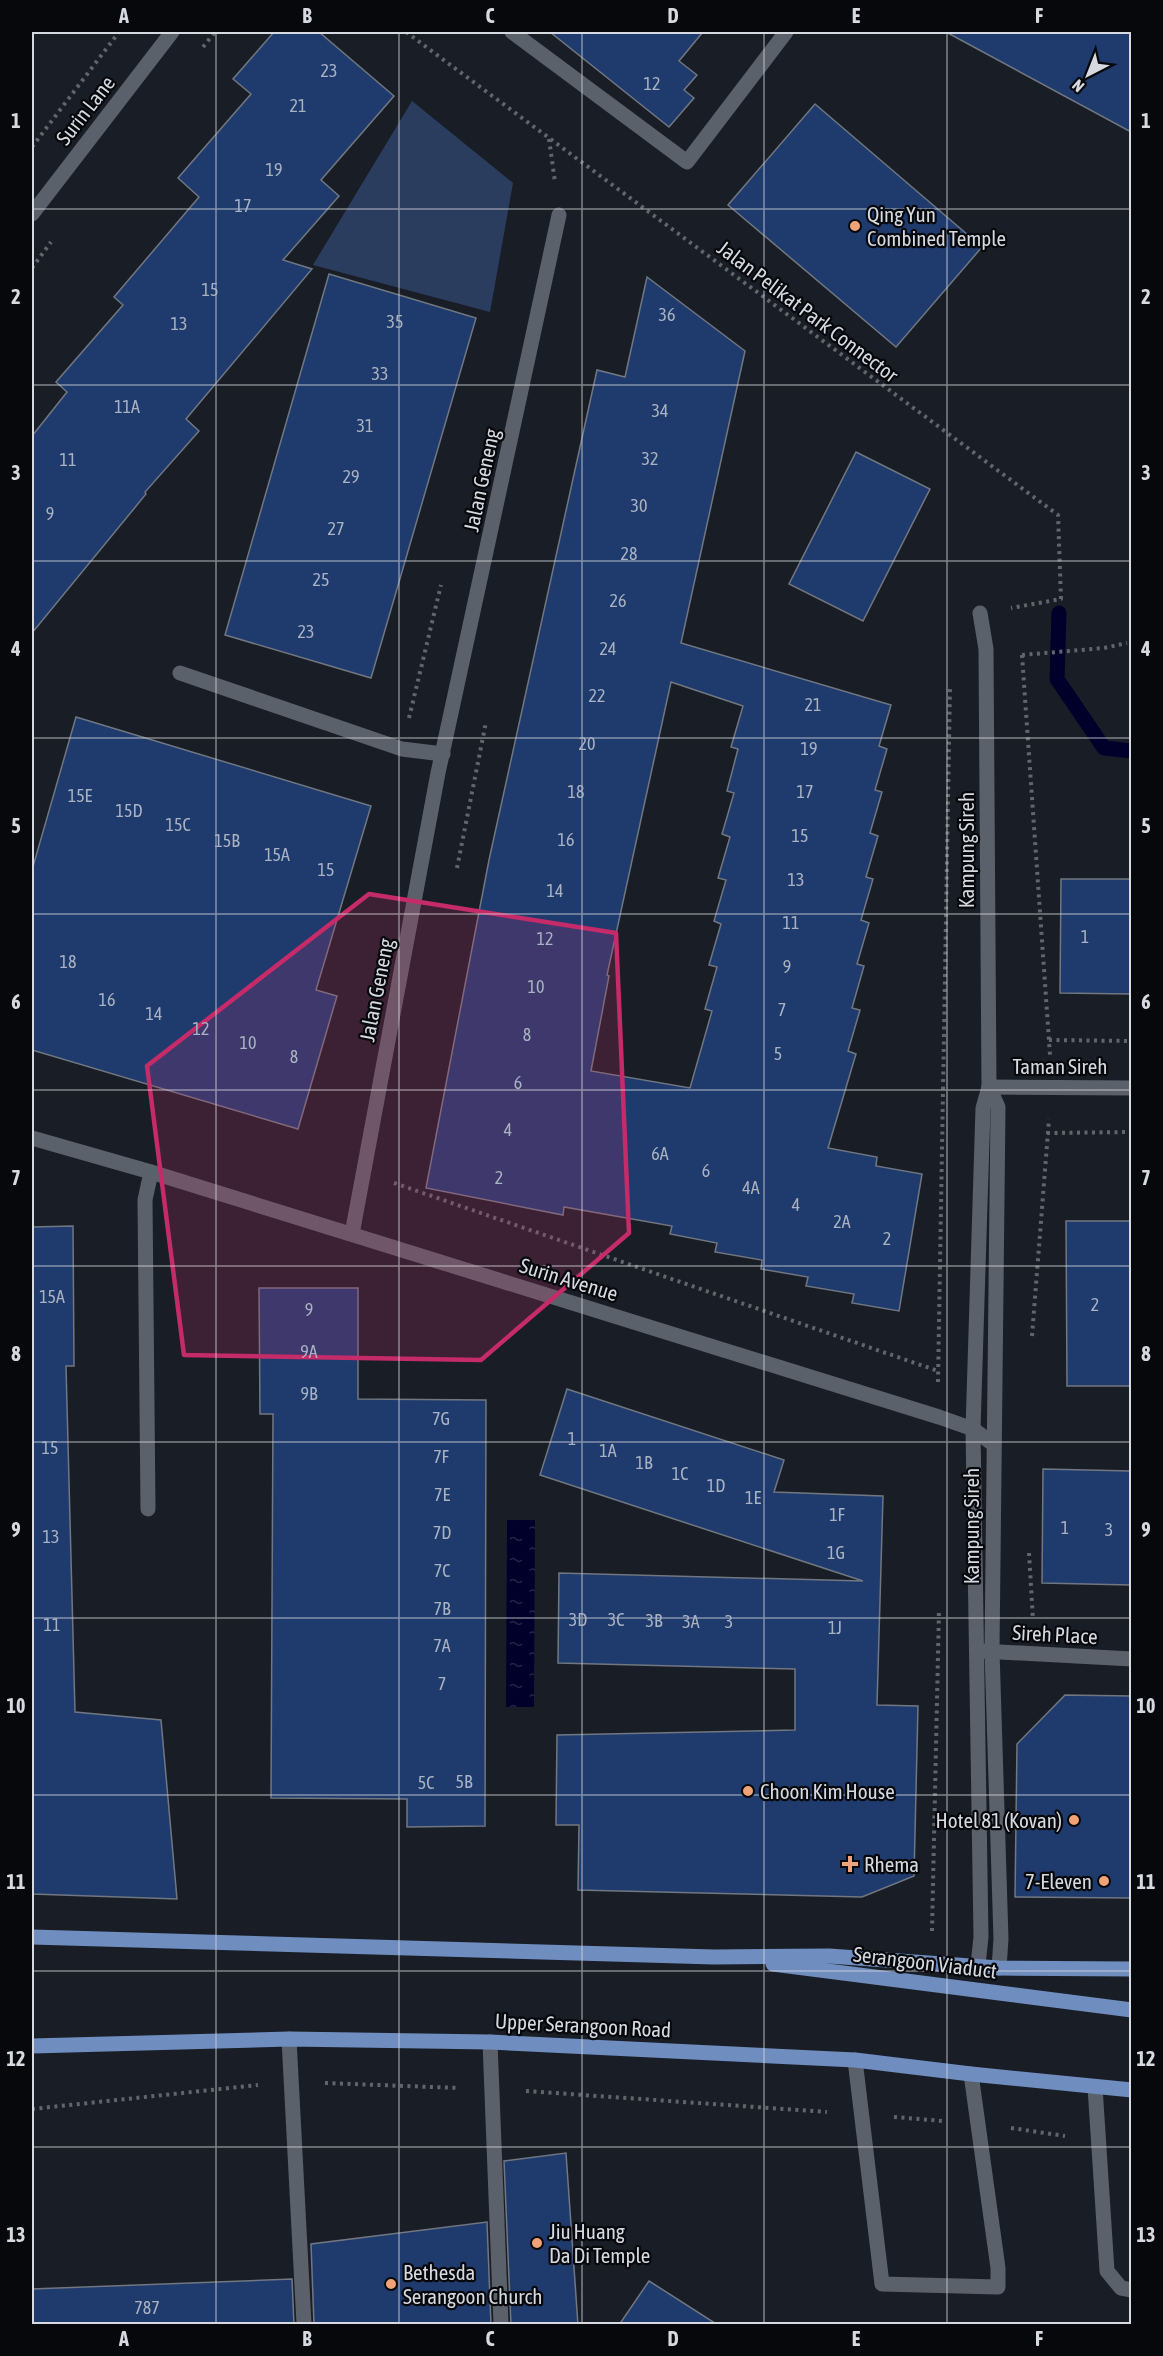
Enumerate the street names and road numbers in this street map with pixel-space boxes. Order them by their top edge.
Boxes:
street label: Surin Lane [51,71,119,149]
street label: Jalan Pelikat Park Connector [713,235,904,387]
street label: Jalan Geneng [458,426,504,534]
street label: Kampung Sireh [954,792,978,908]
street label: Jalan Geneng [354,936,398,1044]
street label: Taman Sireh [1012,1054,1108,1078]
street label: Surin Avenue [517,1253,621,1305]
street label: Kampung Sireh [959,1468,983,1584]
street label: Sireh Place [1012,1620,1098,1648]
street label: Serangoon Viaduct [852,1941,998,1983]
street label: Upper Serangoon Road [494,2008,672,2042]

